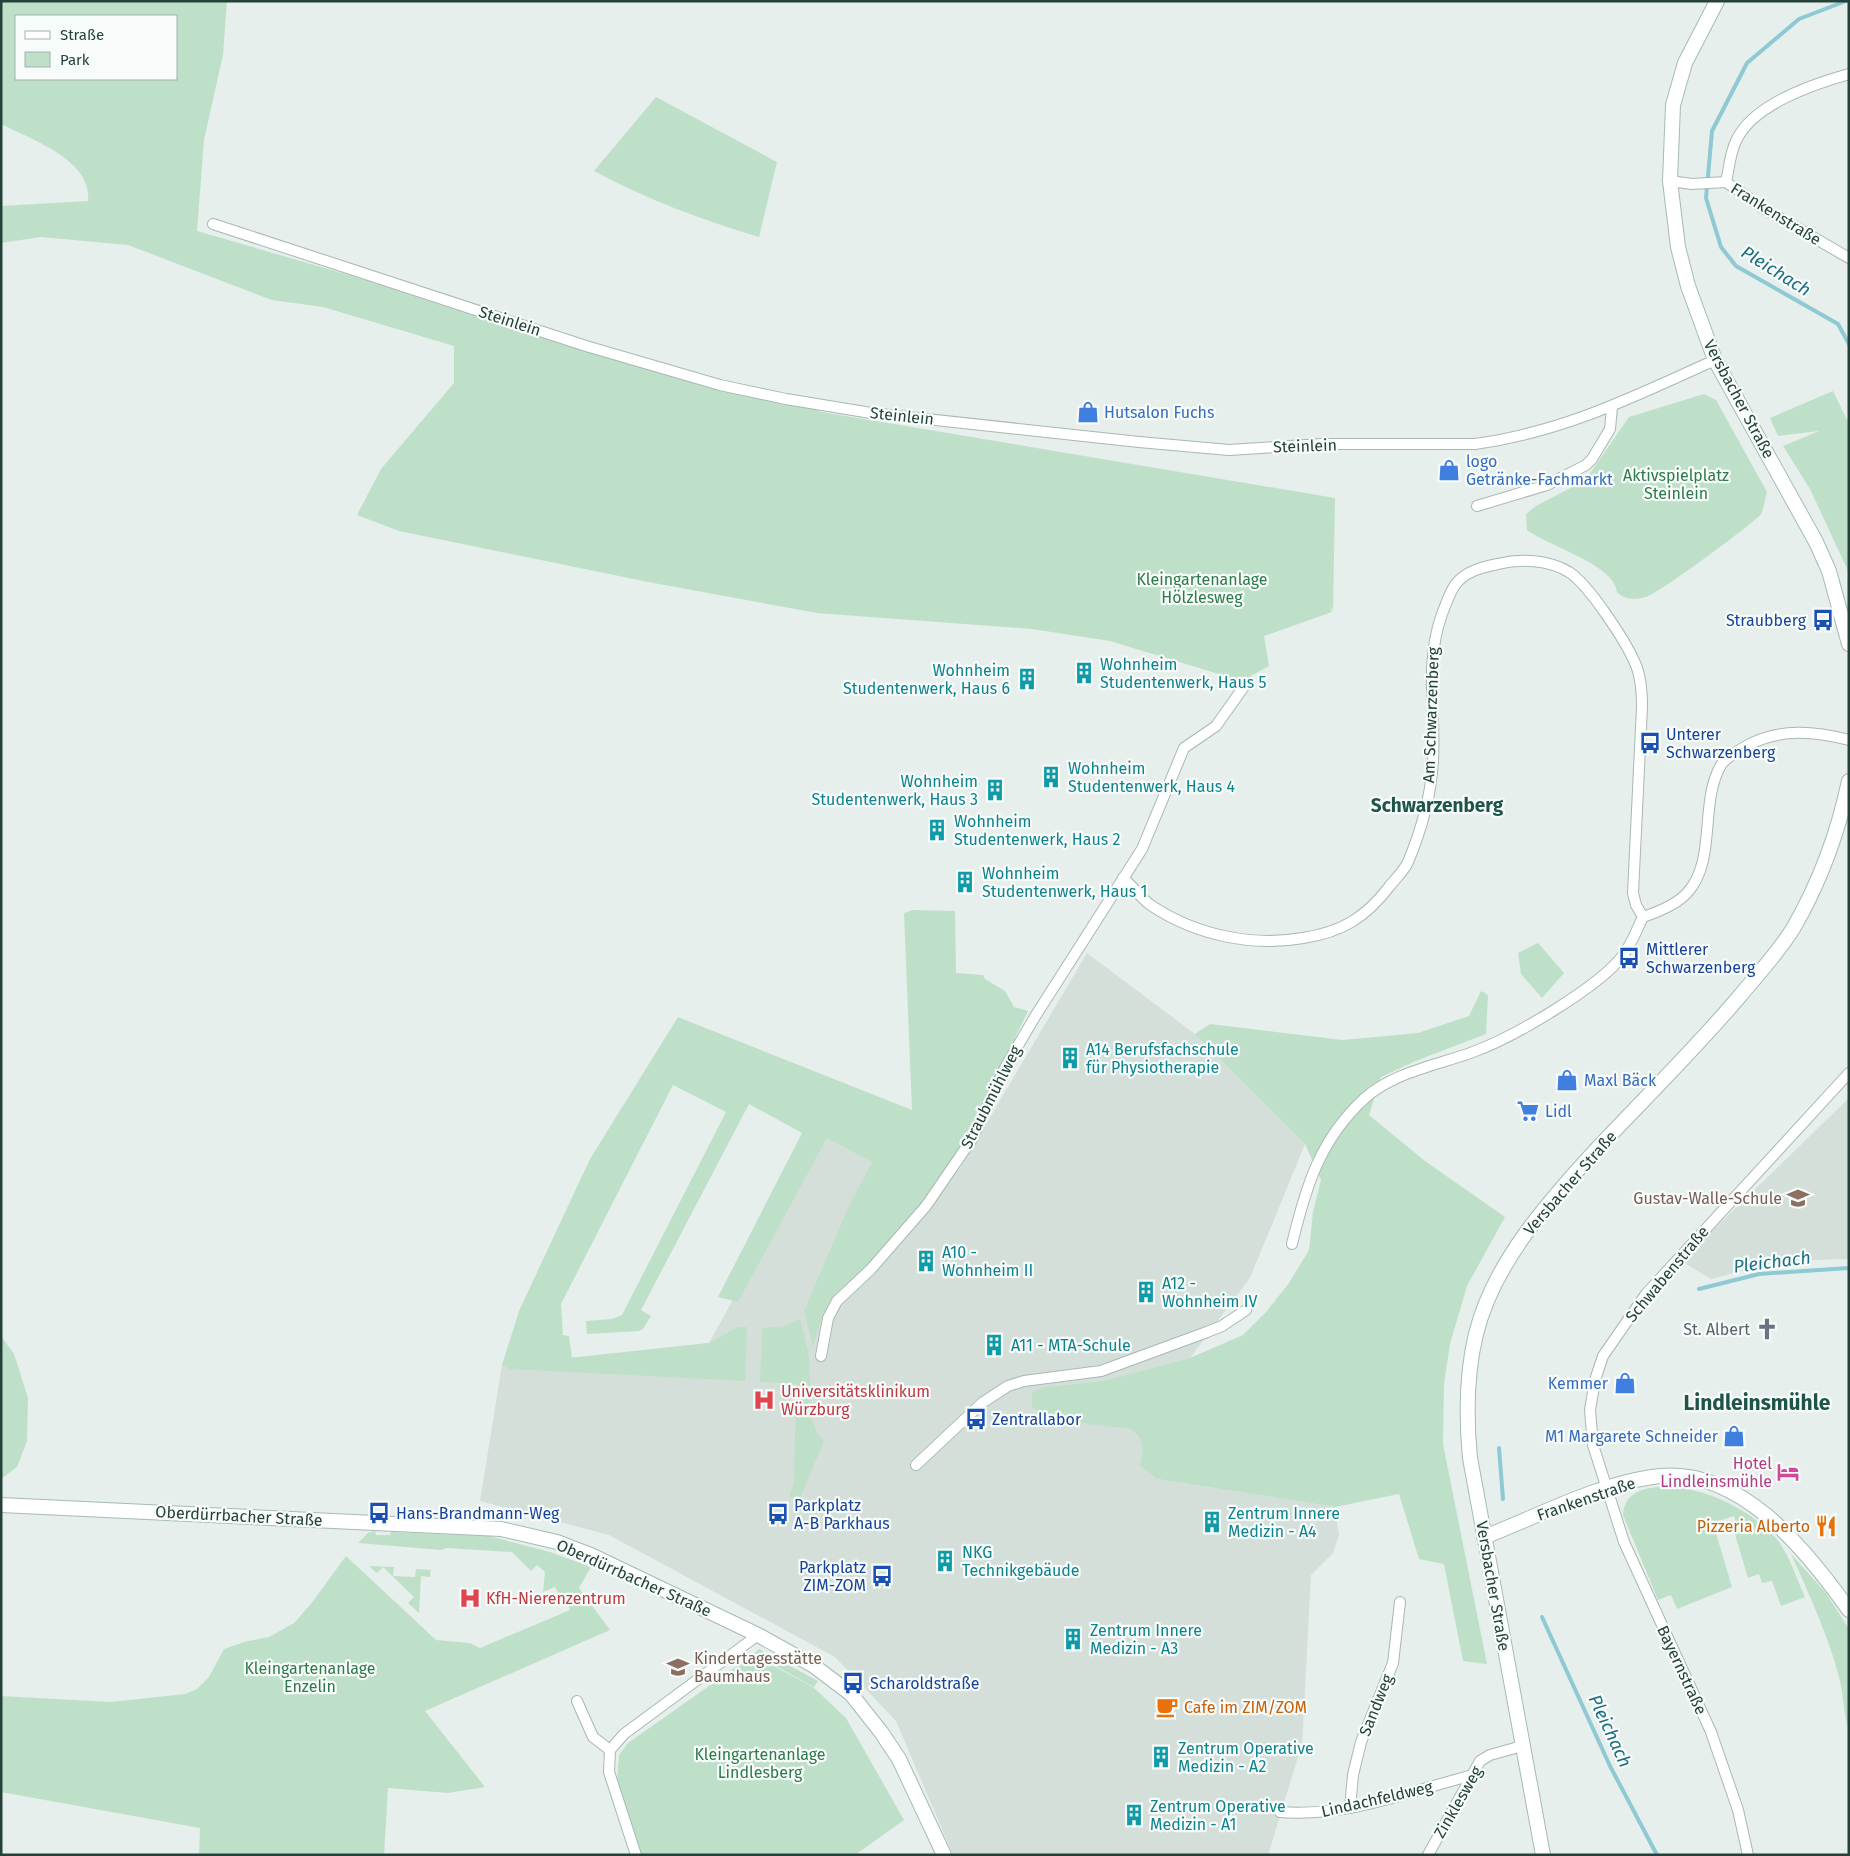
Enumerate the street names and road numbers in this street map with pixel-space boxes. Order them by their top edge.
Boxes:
street label: Frankenstraße [1727,179,1825,249]
street label: Steinlein [477,302,543,340]
street label: Versbacher Straße [1700,336,1778,462]
street label: Steinlein [869,403,935,429]
street label: Steinlein [1273,435,1337,457]
street label: Am Schwarzenberg [1419,646,1443,783]
street label: Straubmühlweg [957,1042,1025,1152]
street label: Versbacher Straße [1520,1127,1620,1239]
street label: Schwabenstraße [1621,1222,1713,1326]
street label: Frankenstraße [1534,1473,1638,1525]
street label: Oberdürrbacher Straße [155,1502,323,1530]
street label: Versbacher Straße [1472,1519,1514,1653]
street label: Oberdürrbacher Straße [554,1535,714,1621]
street label: Bayernstraße [1653,1622,1711,1718]
street label: Sandweg [1355,1671,1397,1739]
street label: Zinklesweg [1430,1762,1486,1841]
street label: Lindachfeldweg [1319,1777,1435,1821]

